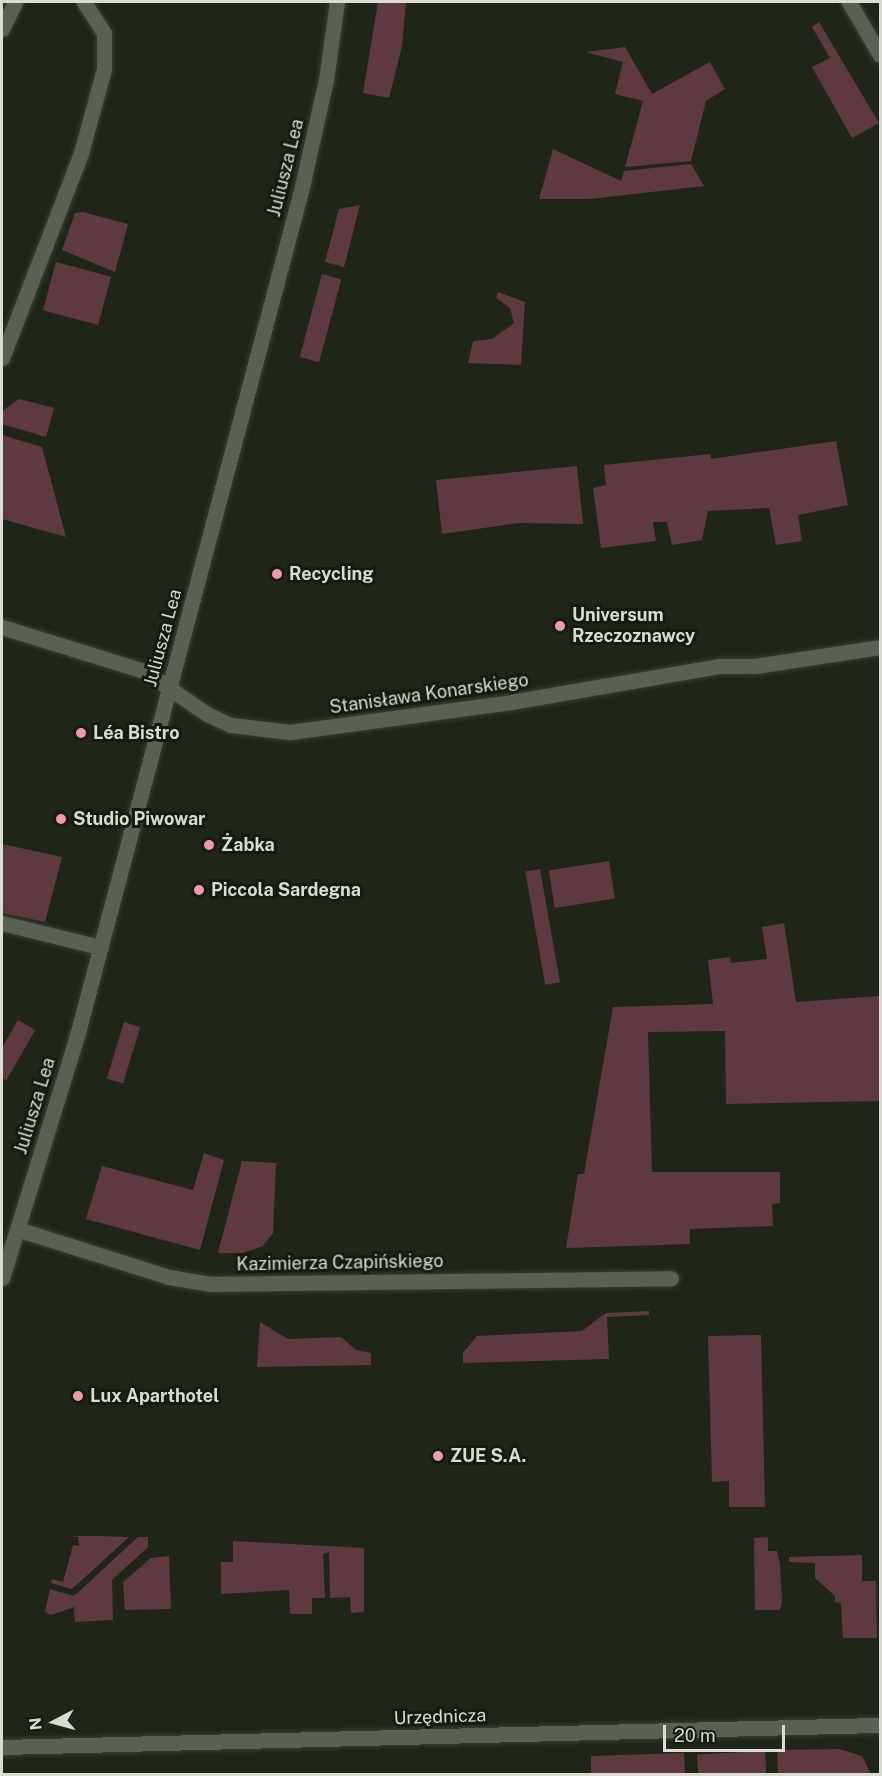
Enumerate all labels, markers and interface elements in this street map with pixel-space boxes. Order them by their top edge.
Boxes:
street label: Juliusza Lea [263,117,309,219]
place label: Recycling [289,563,374,585]
marker: Recycling [270,567,284,581]
street label: Juliusza Lea [140,587,186,689]
place label: Universum Rzeczoznawcy [572,605,695,648]
marker: Universum Rzeczoznawcy [553,619,567,633]
street label: Stanisława Konarskiego [328,669,530,719]
place label: Léa Bistro [93,722,180,744]
marker: Léa Bistro [74,726,88,740]
place label: Studio Piwowar [73,808,206,830]
marker: Studio Piwowar [54,812,68,826]
place label: Żabka [221,834,275,856]
marker: Żabka [202,838,216,852]
place label: Piccola Sardegna [211,879,361,901]
marker: Piccola Sardegna [192,883,206,897]
street label: Juliusza Lea [10,1055,60,1157]
street label: Kazimierza Czapińskiego [236,1250,444,1276]
place label: Lux Aparthotel [90,1385,219,1407]
marker: Lux Aparthotel [71,1389,85,1403]
place label: ZUE S.A. [450,1445,526,1467]
marker: ZUE S.A. [431,1449,445,1463]
north arrow [24,1692,84,1752]
street label: Urzędnicza [393,1705,487,1729]
scale bar [666,1713,788,1751]
text: N [26,1717,46,1731]
text: 20 m [674,1725,716,1746]

